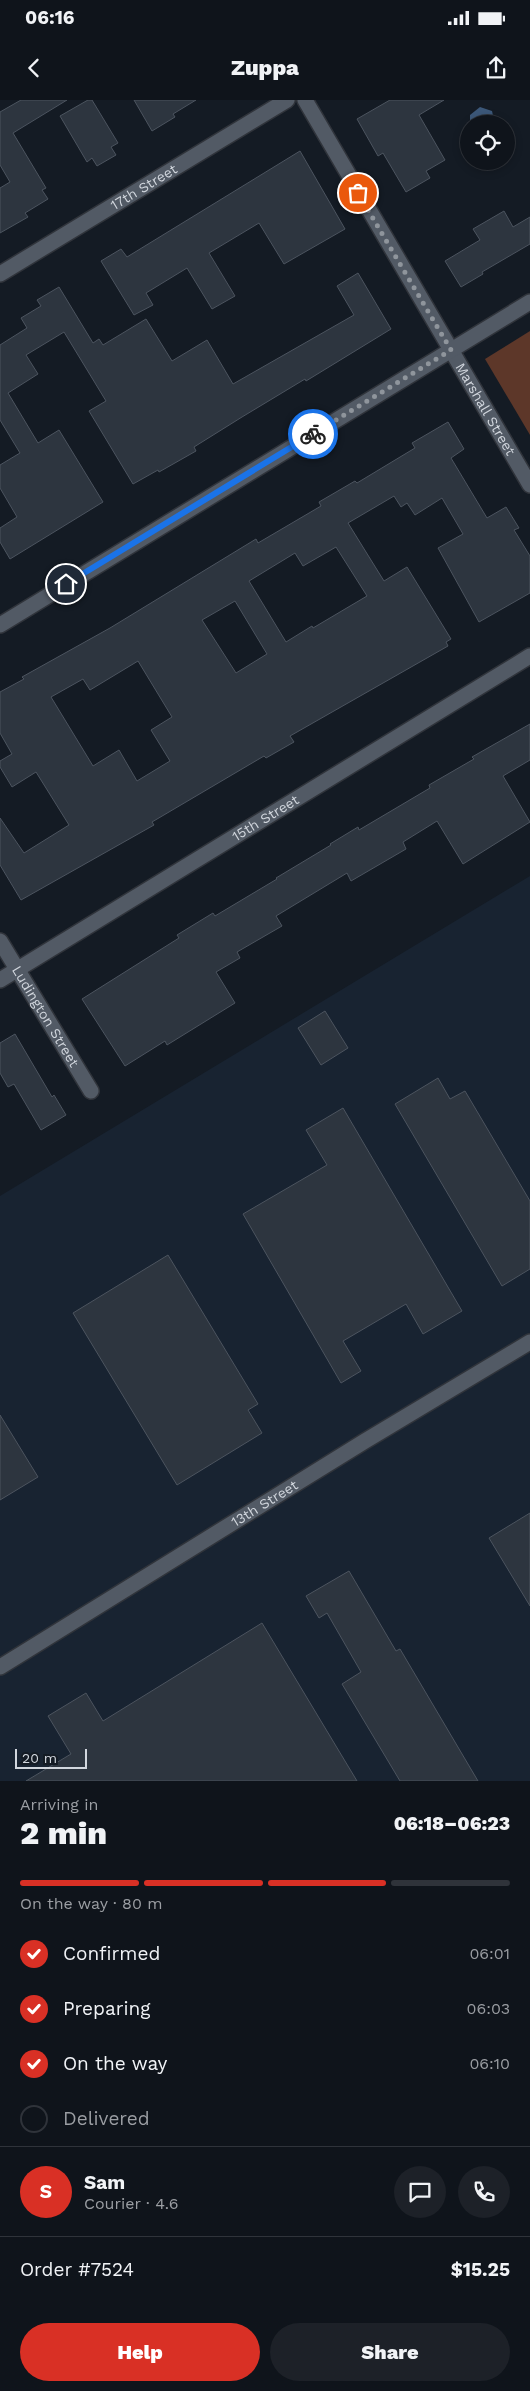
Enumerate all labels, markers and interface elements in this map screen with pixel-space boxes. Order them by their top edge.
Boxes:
text: 06:16 [25,6,75,29]
icon: back [20,54,48,82]
icon: share [482,54,510,82]
text: Zuppa [231,55,299,80]
map controls [460,115,515,170]
button: locate [460,115,515,170]
street label: 17th Street [108,161,180,213]
pin [337,172,379,214]
icon: bag [344,179,372,207]
street label: Marshall Street [452,360,519,458]
courier [288,409,338,459]
icon: bike [299,420,327,448]
pin [45,563,87,605]
icon: home [52,570,80,598]
street label: 15th Street [229,791,302,844]
street label: Ludington Street [9,963,82,1070]
street label: 13th Street [228,1477,301,1530]
scale bar [15,1746,88,1769]
text: 20 m [22,1750,57,1766]
text: Arriving in [20,1795,98,1814]
text: 06:18–06:23 [394,1812,510,1835]
text: 2 min [20,1814,107,1852]
text: On the way · 80 m [20,1894,163,1913]
icon: check [20,1940,48,1968]
text: Confirmed [63,1942,160,1965]
text: 06:01 [469,1944,510,1963]
icon: check [20,1995,48,2023]
text: Preparing [63,1997,150,2020]
text: 06:03 [467,1999,510,2018]
icon: check [20,2050,48,2078]
text: On the way [63,2052,167,2075]
text: 06:10 [469,2054,510,2073]
text: Delivered [63,2107,150,2130]
button: chat [394,2166,446,2218]
button: phone [458,2166,510,2218]
text: Sam [84,2171,125,2194]
text: S [40,2180,52,2203]
text: Courier · 4.6 [84,2194,179,2213]
text: Order #7524 [20,2258,134,2281]
text: $15.25 [451,2258,510,2281]
button: Help [20,2323,260,2381]
button: Share [270,2323,510,2381]

